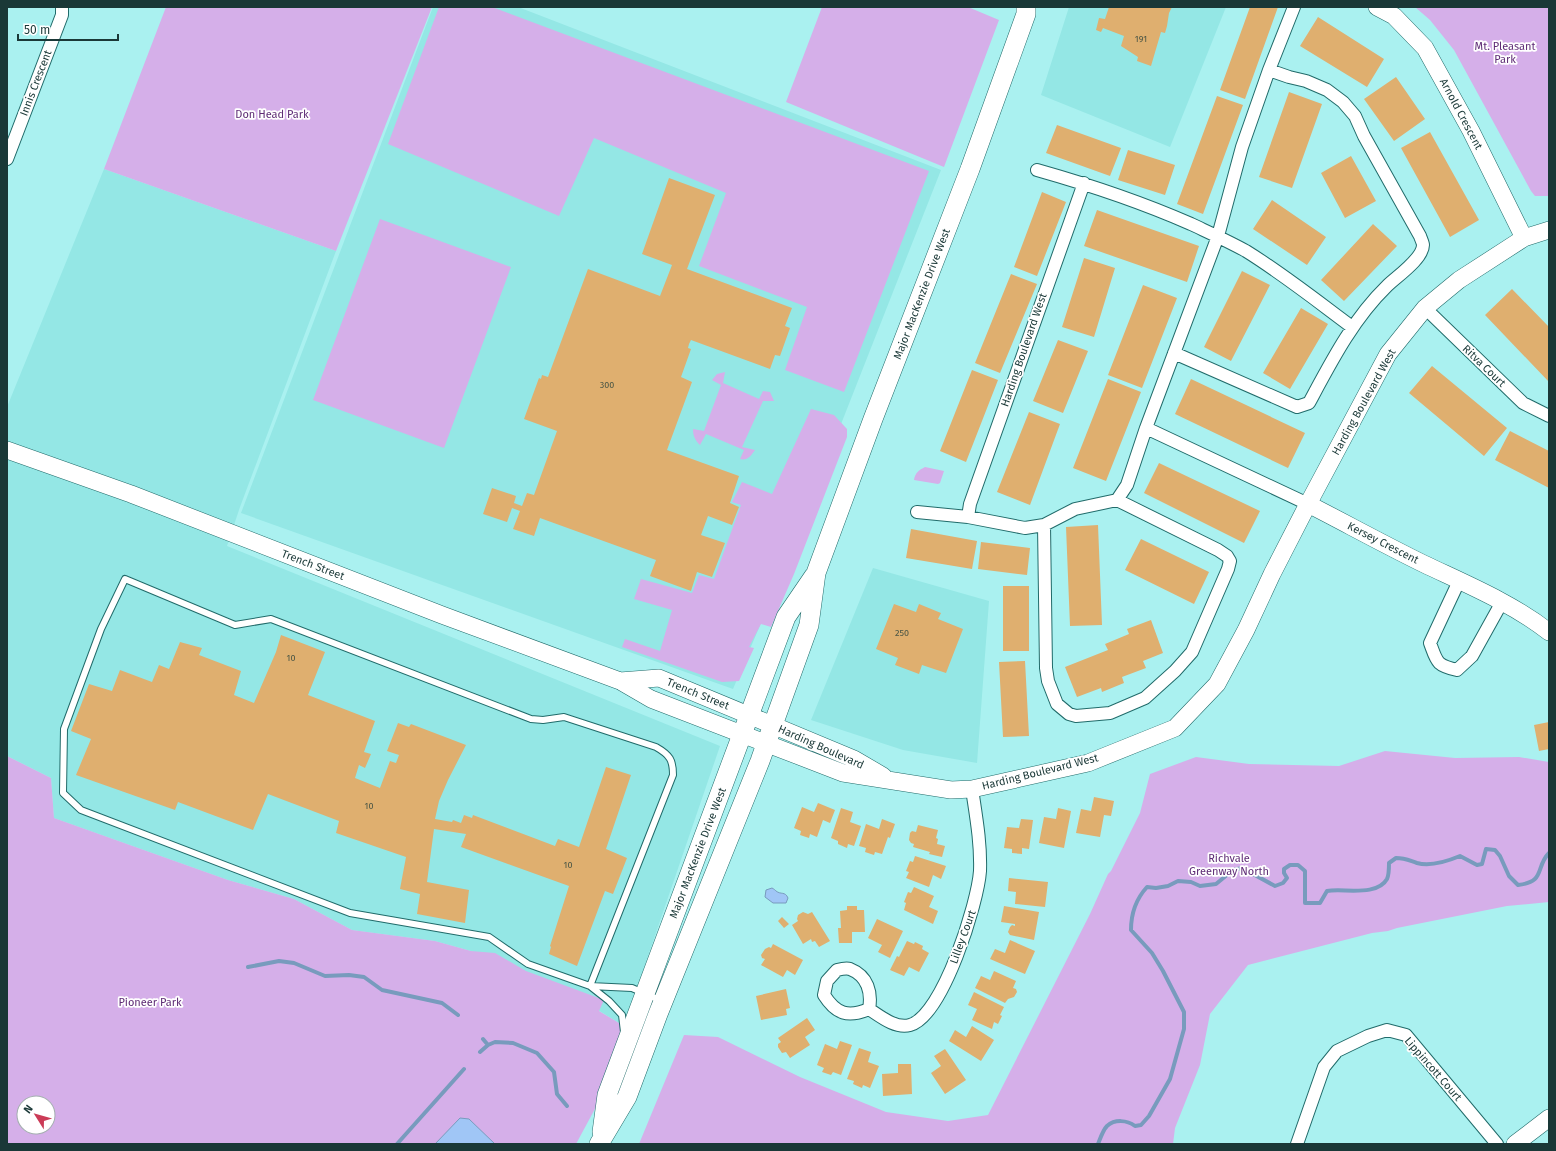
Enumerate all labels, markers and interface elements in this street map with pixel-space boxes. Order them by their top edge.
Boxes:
scale bar [18,16,118,42]
text: 50 m [24,23,50,37]
house number: 191 [1135,34,1147,44]
park label: Mt. Pleasant Park [1475,40,1535,66]
street label: Innis Crescent [17,48,55,118]
street label: Arnold Crescent [1437,76,1485,152]
park label: Don Head Park [235,108,309,121]
street label: Major MacKenzie Drive West [891,227,953,361]
street label: Harding Boulevard West [998,291,1050,409]
street label: Ritva Court [1460,342,1508,390]
street label: Harding Boulevard West [1329,347,1399,457]
house number: 300 [600,380,614,390]
street label: Kersey Crescent [1345,519,1421,567]
street label: Trench Street [280,547,346,583]
house number: 250 [895,628,909,638]
house number: 10 [287,653,295,663]
street label: Trench Street [665,676,731,712]
street label: Harding Boulevard [776,722,866,772]
street label: Harding Boulevard West [980,751,1100,793]
street label: Major MacKenzie Drive West [667,786,729,920]
house number: 10 [365,801,373,811]
park label: Richvale Greenway North [1189,852,1269,878]
house number: 10 [564,860,572,870]
street label: Lilley Court [947,908,979,966]
park label: Pioneer Park [118,996,182,1009]
street label: Lippincott Court [1402,1034,1464,1104]
north arrow [16,1095,56,1135]
text: N [21,1102,36,1116]

